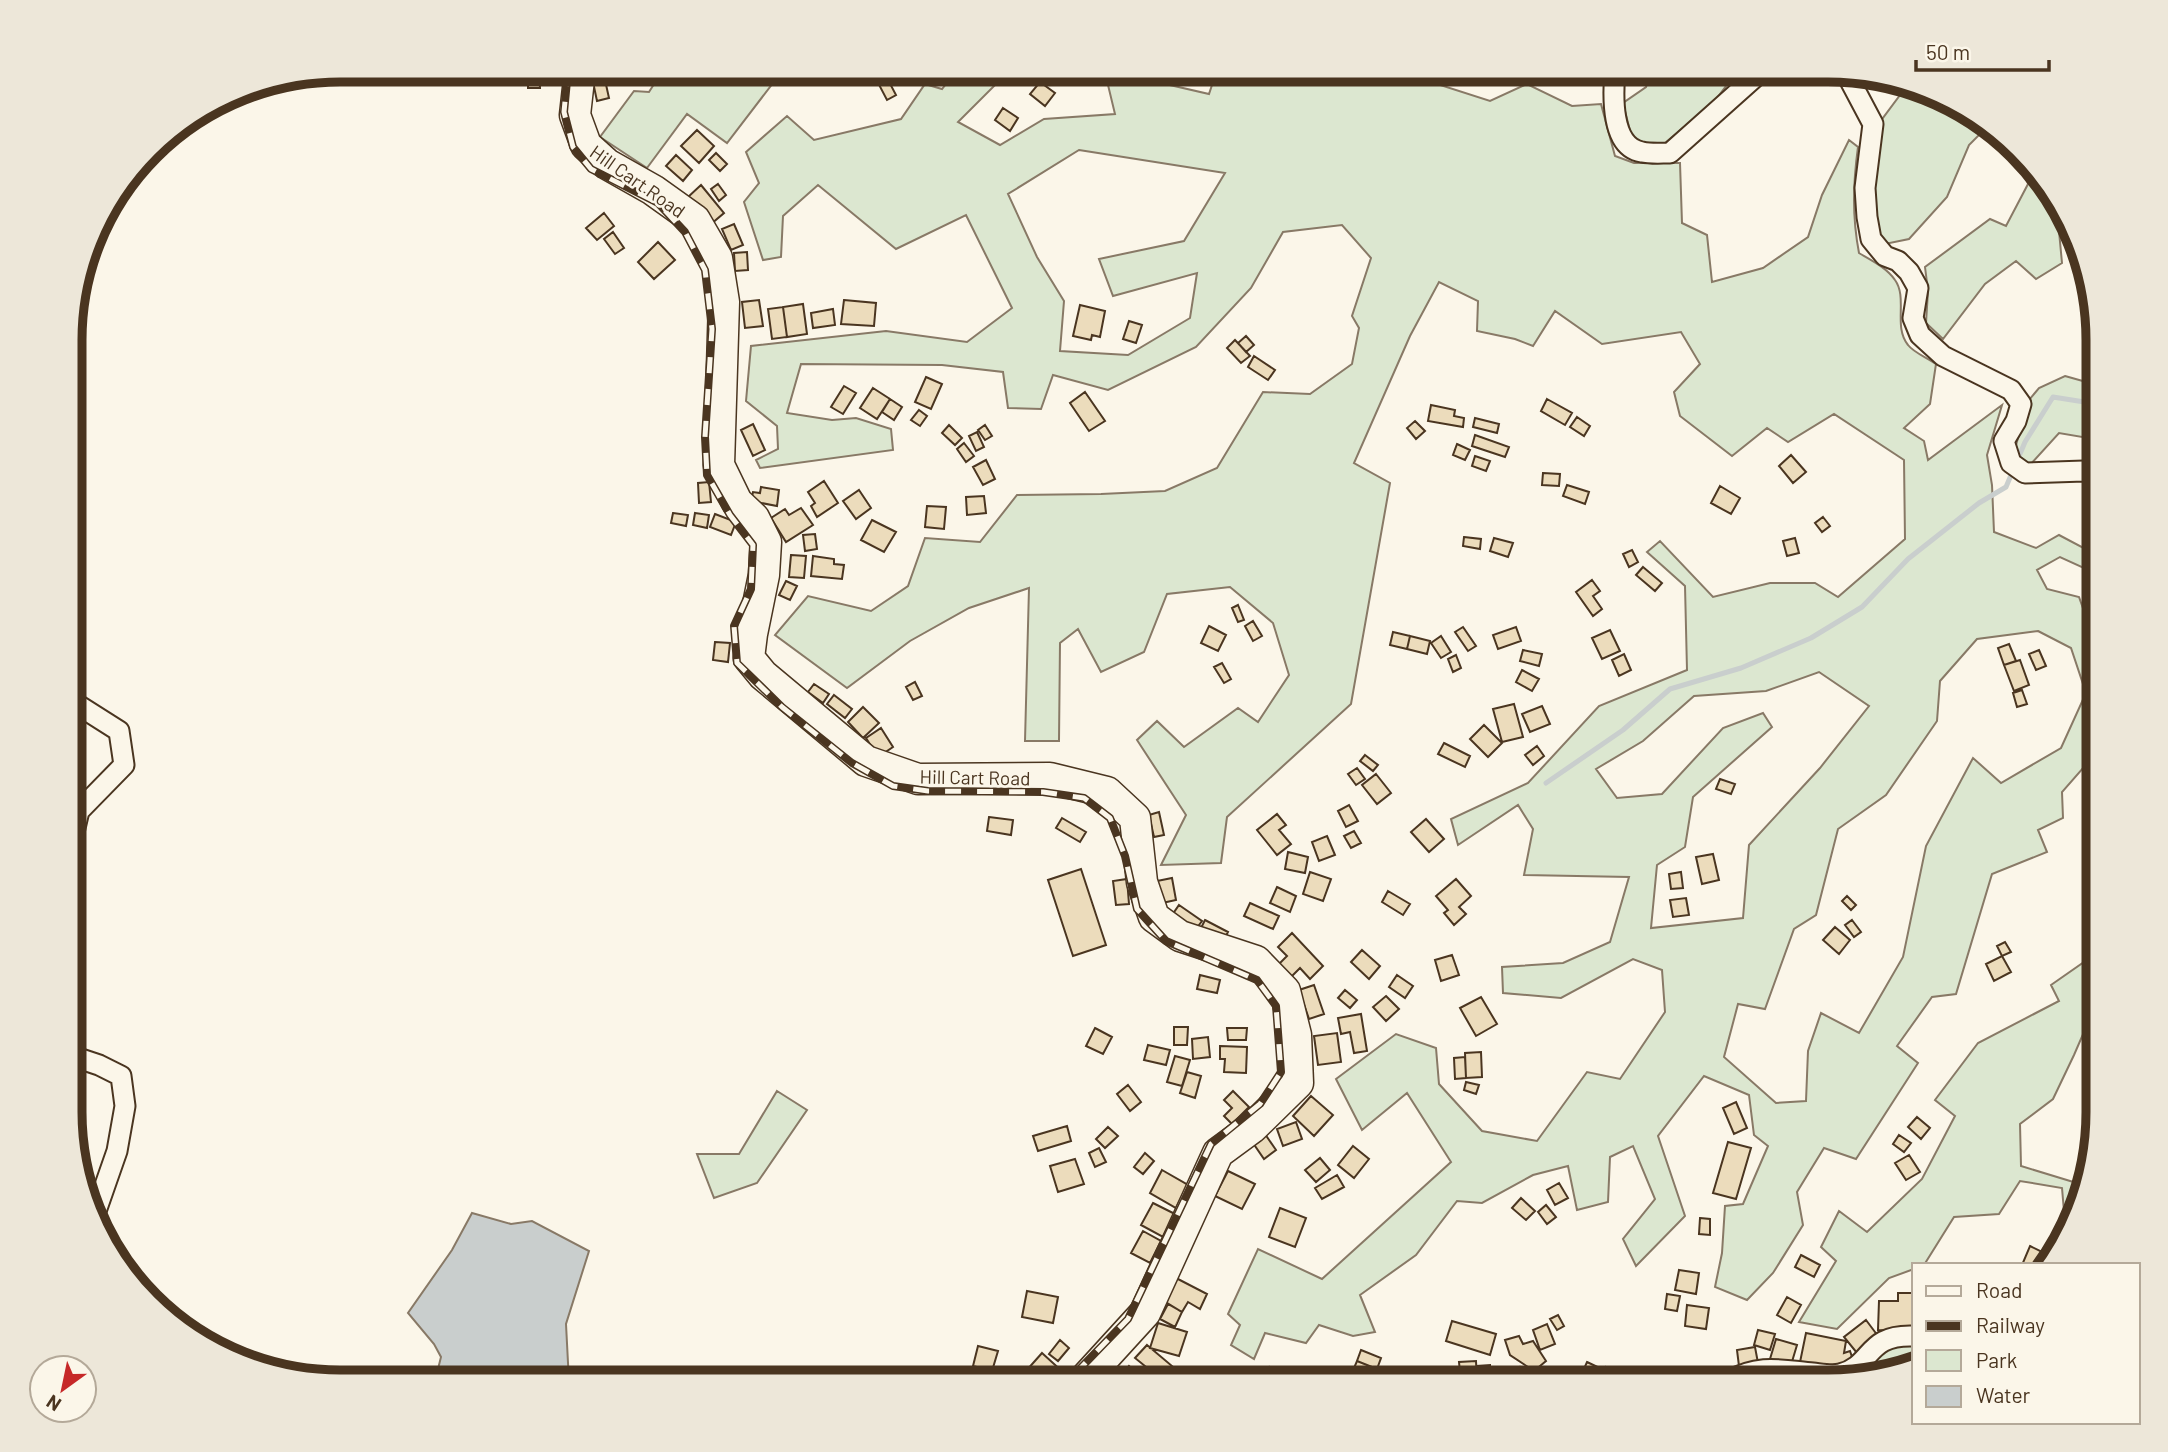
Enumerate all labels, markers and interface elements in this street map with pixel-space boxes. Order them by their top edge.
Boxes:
scale bar [1916,28,2049,72]
text: 50 m [1926,39,1970,64]
street label: Hill Cart Road [586,140,690,222]
street label: Hill Cart Road [919,765,1031,789]
legend [1912,1263,2140,1424]
text: Road [1976,1277,2022,1302]
text: Railway [1976,1312,2045,1337]
text: Park [1976,1347,2017,1372]
north arrow [28,1354,98,1424]
text: Water [1976,1382,2031,1407]
text: N [42,1391,65,1417]

